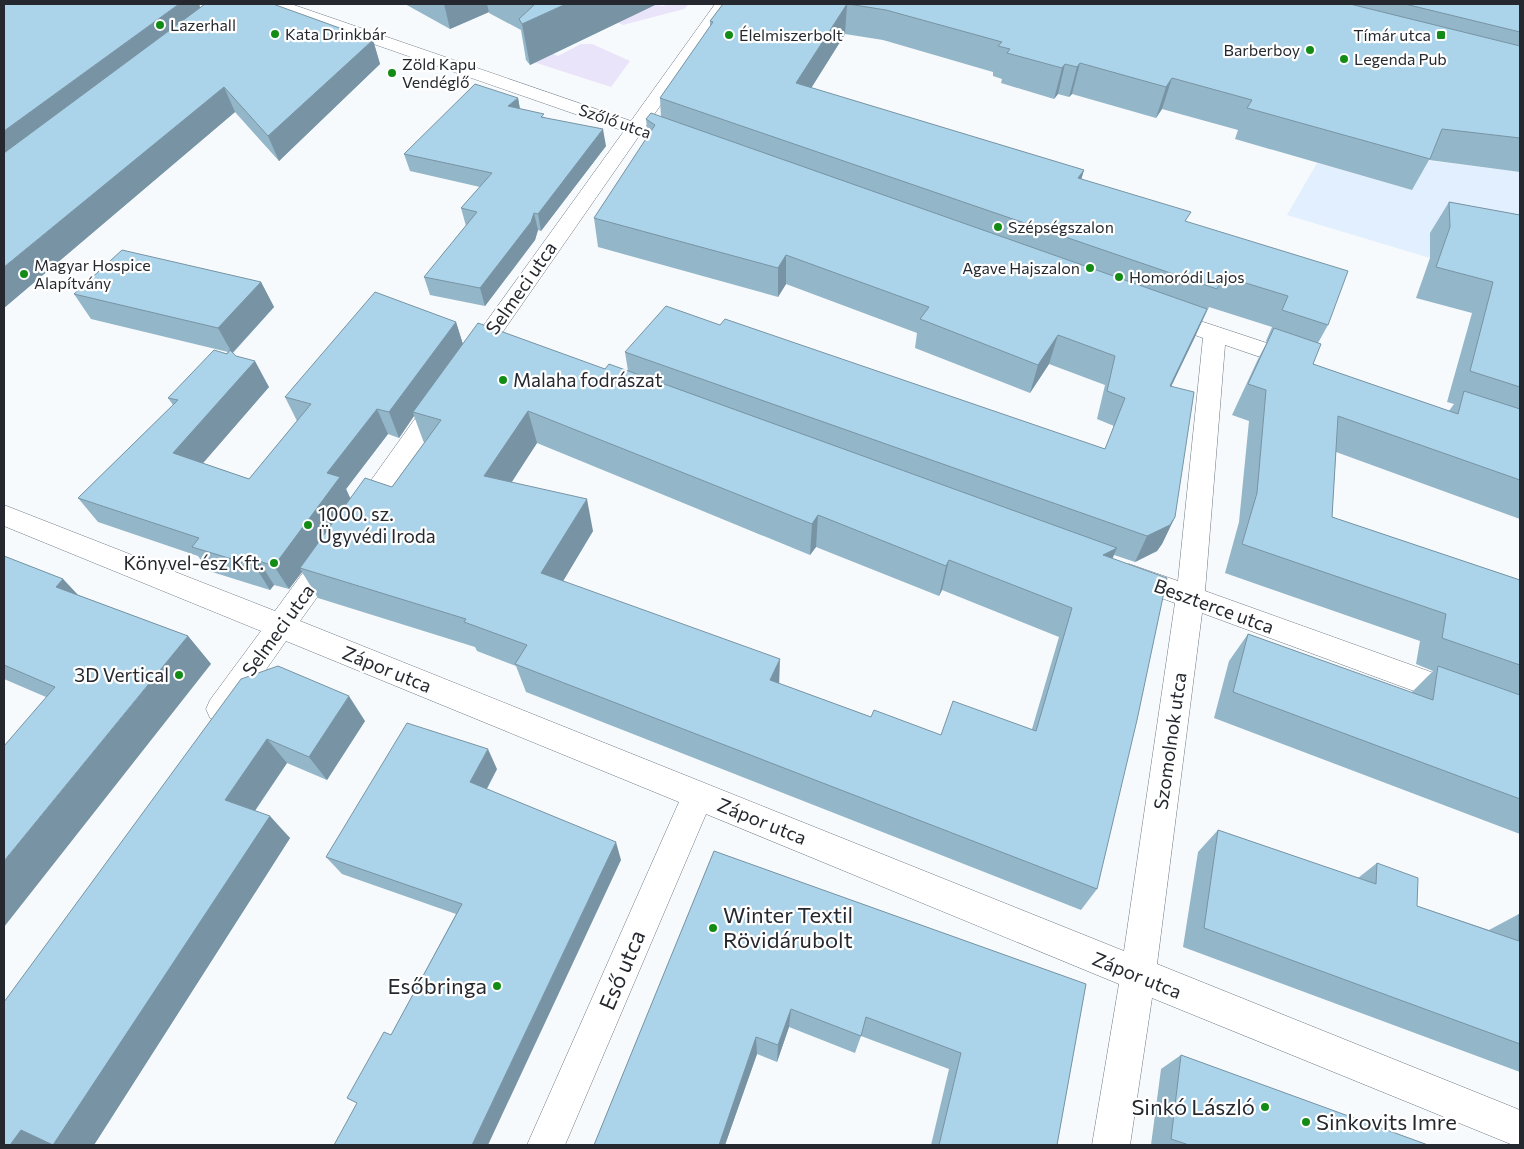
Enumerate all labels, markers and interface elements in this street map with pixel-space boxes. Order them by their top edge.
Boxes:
place label: Lazerhall [170,15,236,34]
marker: Lazerhall [154,19,166,31]
place label: Kata Drinkbár [285,24,387,43]
place label: Élelmiszerbolt [739,25,843,44]
place label: Tímár utca [1353,25,1431,44]
marker: Kata Drinkbár [269,28,281,40]
marker: Élelmiszerbolt [723,29,735,41]
marker: Tímár utca [1435,29,1447,41]
place label: Barberboy [1224,40,1300,59]
marker: Barberboy [1304,44,1316,56]
place label: Legenda Pub [1354,49,1447,68]
marker: Legenda Pub [1338,53,1350,65]
place label: Zöld Kapu Vendéglő [402,54,476,91]
marker: Zöld Kapu Vendéglő [386,67,398,79]
street label: Szőlő utca [577,99,654,142]
place label: Szépségszalon [1008,217,1114,236]
marker: Szépségszalon [992,221,1004,233]
street label: Selmeci utca [480,237,561,339]
place label: Magyar Hospice Alapítvány [34,255,151,292]
place label: Agave Hajszalon [962,258,1080,277]
marker: Agave Hajszalon [1084,262,1096,274]
place label: Homoródi Lajos [1129,267,1244,286]
marker: Magyar Hospice Alapítvány [18,268,30,280]
marker: Homoródi Lajos [1113,271,1125,283]
place label: Malaha fodrászat [513,368,663,391]
marker: Malaha fodrászat [497,374,509,386]
place label: 1000. sz. Ügyvédi Iroda [318,502,436,547]
marker: 1000. sz. Ügyvédi Iroda [302,519,314,531]
place label: Könyvel-ész Kft. [124,551,264,574]
marker: Könyvel-ész Kft. [268,557,280,569]
street label: Beszterce utca [1151,573,1277,638]
street label: Selmeci utca [237,579,319,680]
street label: Zápor utca [339,640,435,697]
place label: 3D Vertical [74,663,169,686]
marker: 3D Vertical [173,669,185,681]
street label: Szomolnok utca [1148,671,1191,811]
street label: Zápor utca [714,792,810,849]
place label: Winter Textil Rövidárubolt [723,901,853,953]
marker: Winter Textil Rövidárubolt [707,922,719,934]
street label: Eső utca [593,926,650,1014]
street label: Zápor utca [1089,946,1185,1003]
place label: Esőbringa [388,972,487,999]
marker: Esőbringa [491,980,503,992]
place label: Sinkó László [1131,1093,1255,1120]
marker: Sinkó László [1259,1101,1271,1113]
place label: Sinkovits Imre [1316,1108,1457,1135]
marker: Sinkovits Imre [1300,1116,1312,1128]

